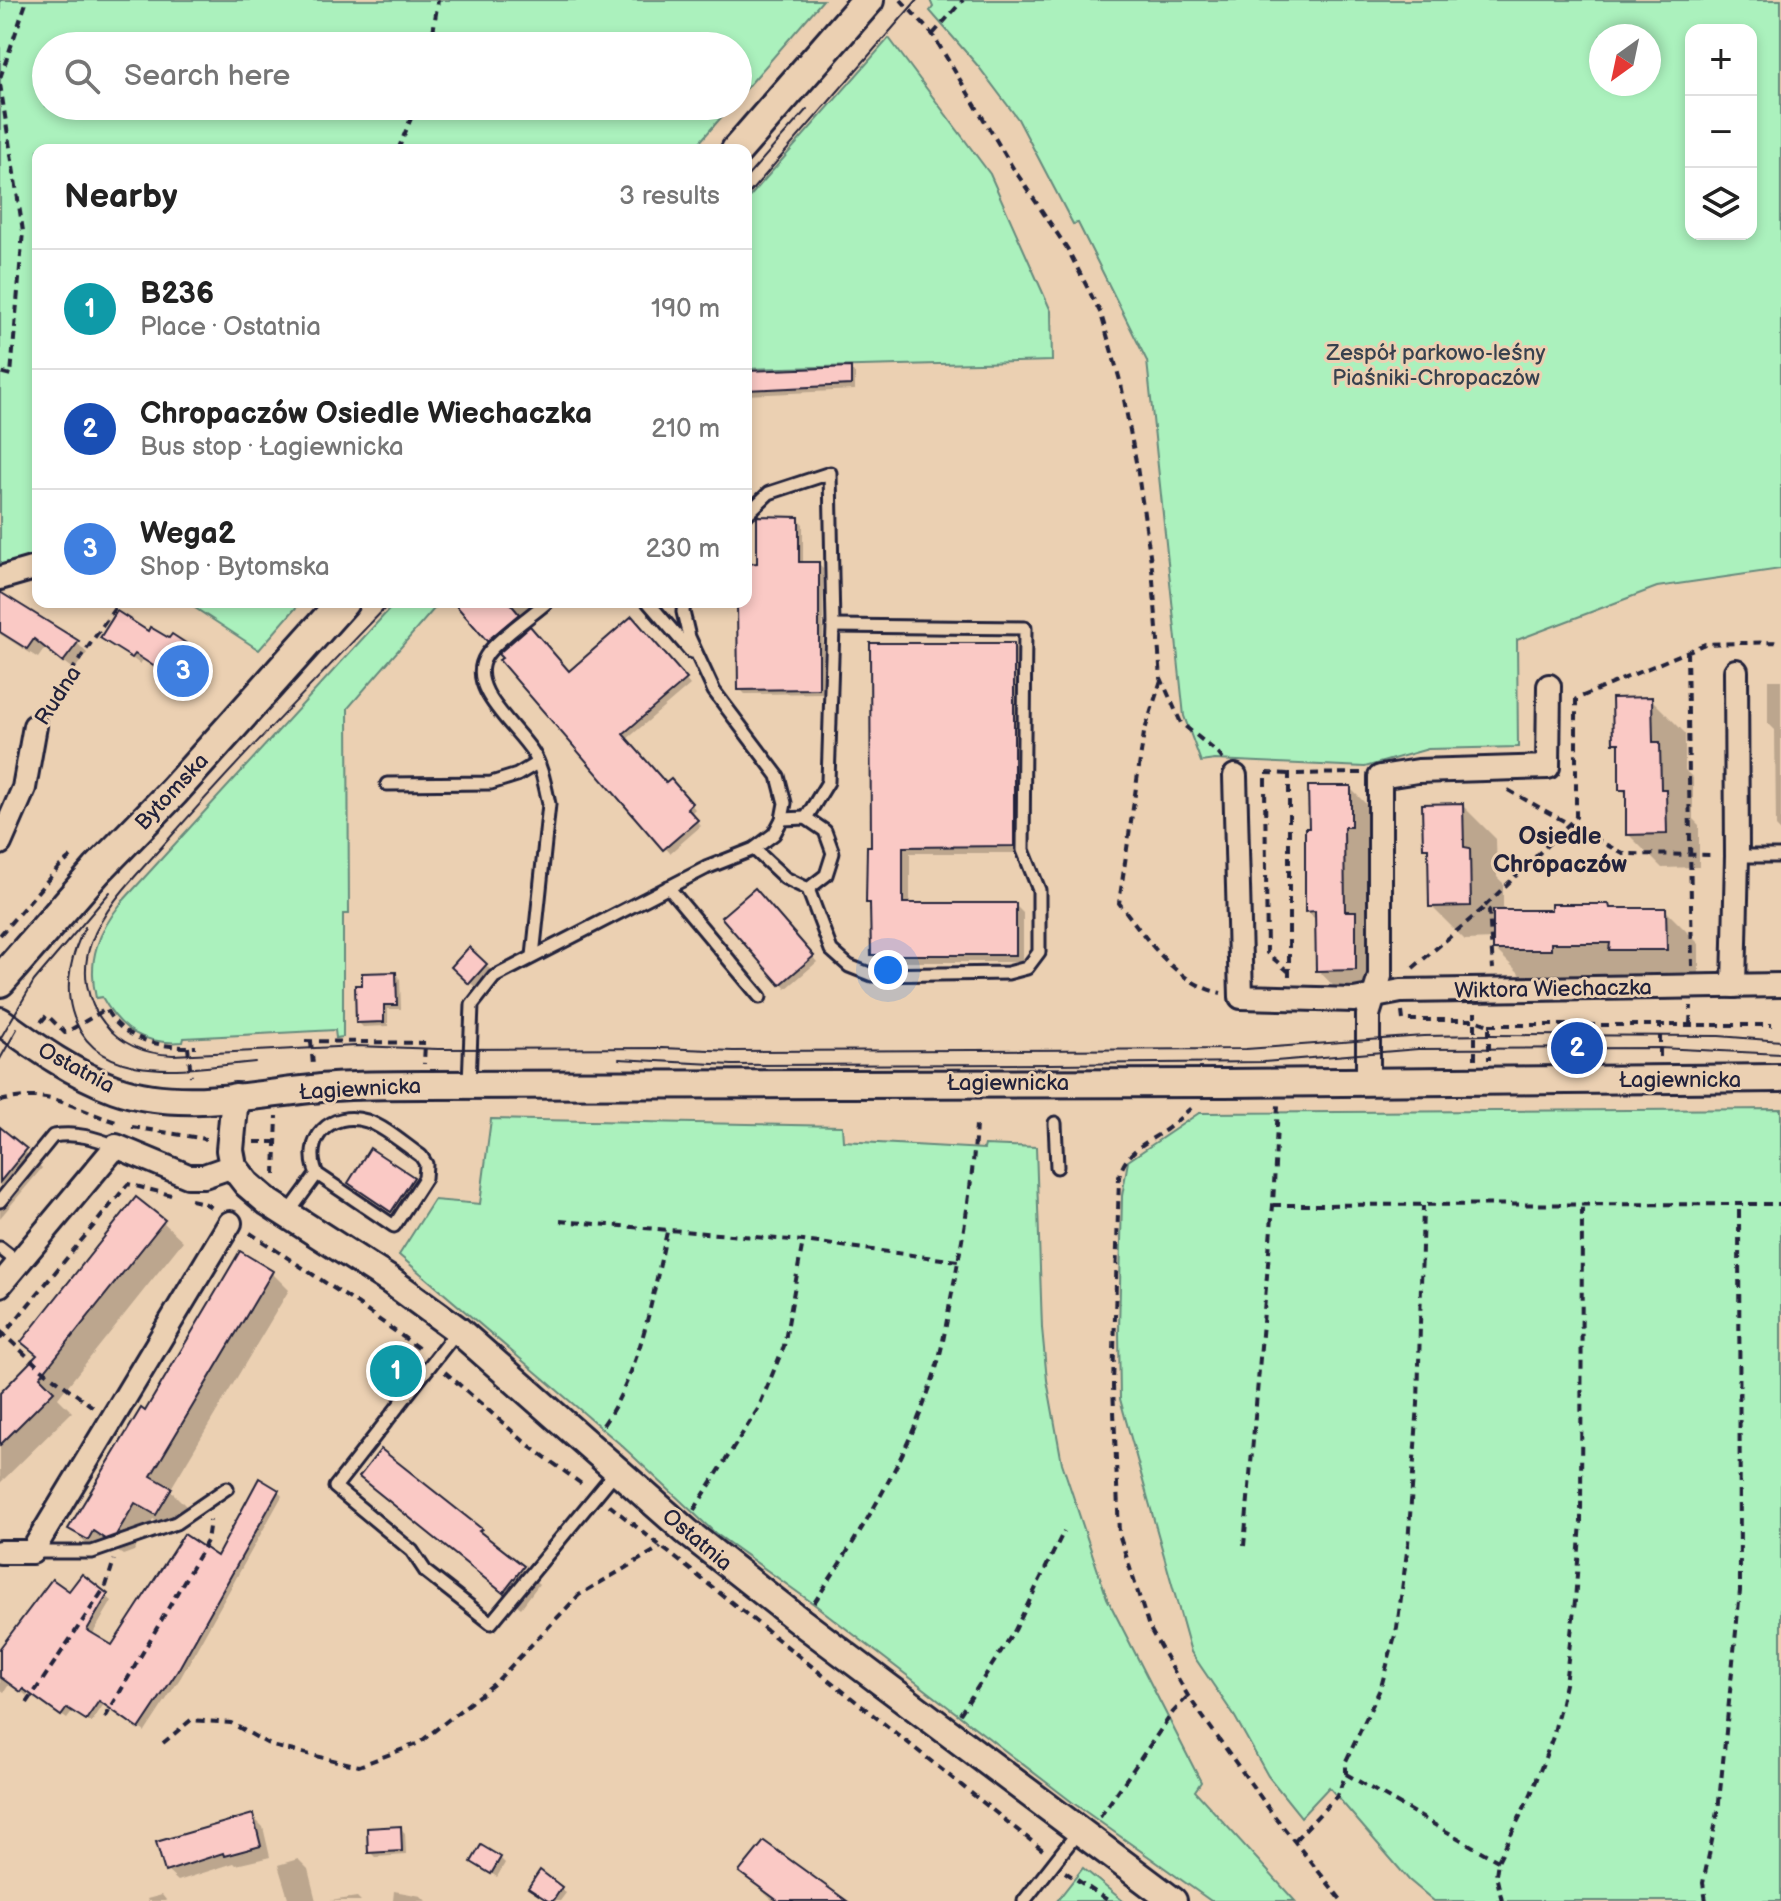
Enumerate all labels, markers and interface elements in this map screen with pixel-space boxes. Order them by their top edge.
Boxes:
north arrow [1589,24,1661,96]
map controls [1685,24,1757,240]
button: + [1685,24,1757,96]
search box [32,32,752,120]
icon: search [60,54,104,98]
text: Search here [124,58,290,94]
button: − [1685,96,1757,168]
button: layers [1685,168,1757,240]
text: Nearby [64,176,178,217]
text: 3 results [619,181,720,212]
text: B236 [140,276,214,312]
text: 1 [85,294,95,325]
text: 190 m [651,294,720,325]
text: Place · Ostatnia [140,312,321,343]
park label: Zespół parkowo-leśny Piaśniki-Chropaczów [1326,340,1546,392]
text: Chropaczów Osiedle Wiechaczka [140,396,592,432]
text: 2 [82,414,98,445]
text: 210 m [651,414,720,445]
text: Bus stop · Łagiewnicka [140,432,404,463]
text: Wega2 [140,516,236,552]
text: 3 [82,534,98,565]
text: 230 m [645,534,720,565]
text: Shop · Bytomska [140,552,330,583]
pin: 3 [157,641,209,701]
street label: Rudna [29,661,87,731]
street label: Bytomska [130,748,215,836]
district label: Osiedle Chropaczów [1493,822,1627,879]
your location [868,950,908,990]
street label: Wiktora Wiechaczka [1454,974,1652,1005]
pin: 2 [1551,1018,1603,1078]
street label: Ostatnia [33,1037,119,1100]
street label: Łagiewnicka [1619,1067,1741,1094]
street label: Łagiewnicka [947,1070,1069,1097]
street label: Łagiewnicka [298,1073,422,1106]
pin: 1 [370,1341,422,1401]
street label: Ostatnia [657,1503,737,1577]

